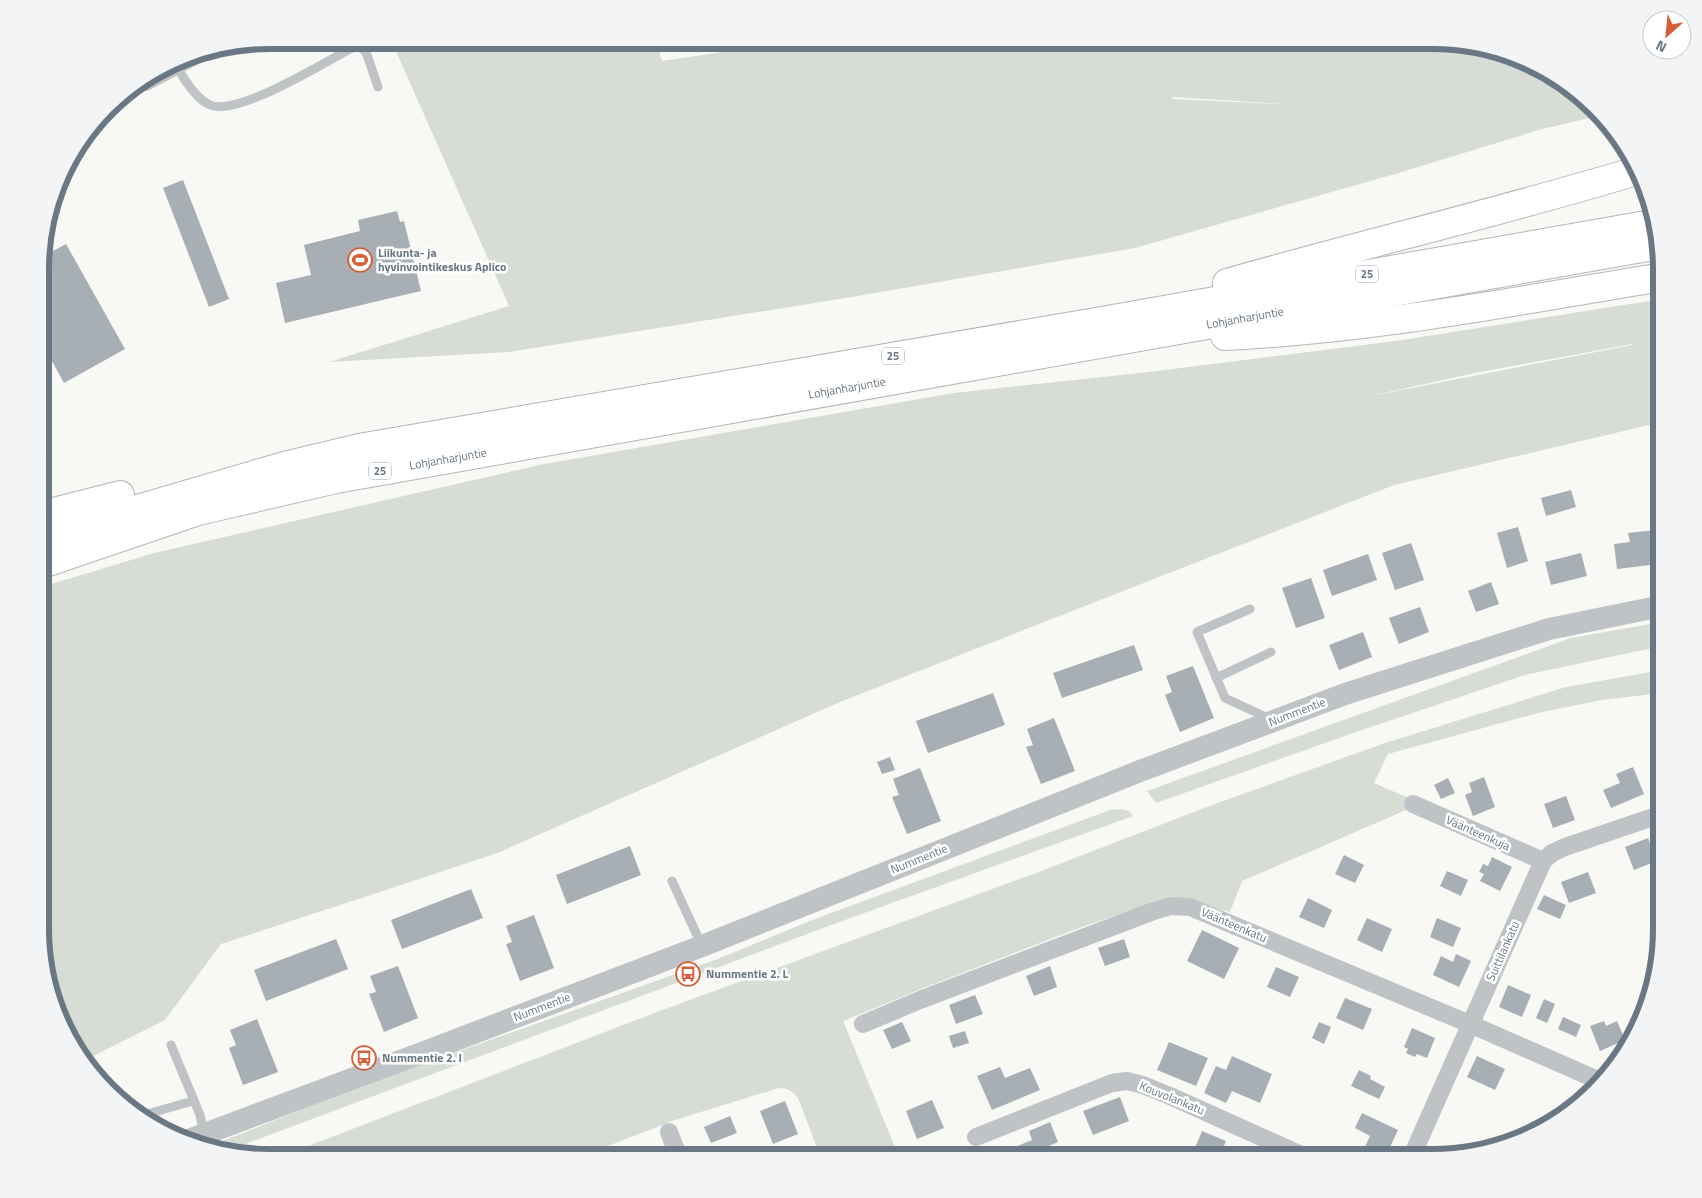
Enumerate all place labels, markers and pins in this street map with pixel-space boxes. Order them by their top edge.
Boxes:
place label: Liikunta- ja hyvinvointikeskus Aplico [378,243,506,276]
sports icon: Liikunta- ja hyvinvointikeskus Aplico [347,247,373,273]
bus stop icon: Nummentie 2. L [675,961,701,987]
place label: Nummentie 2. L [706,964,789,983]
bus stop icon: Nummentie 2. I [351,1045,377,1071]
place label: Nummentie 2. I [382,1048,462,1067]

